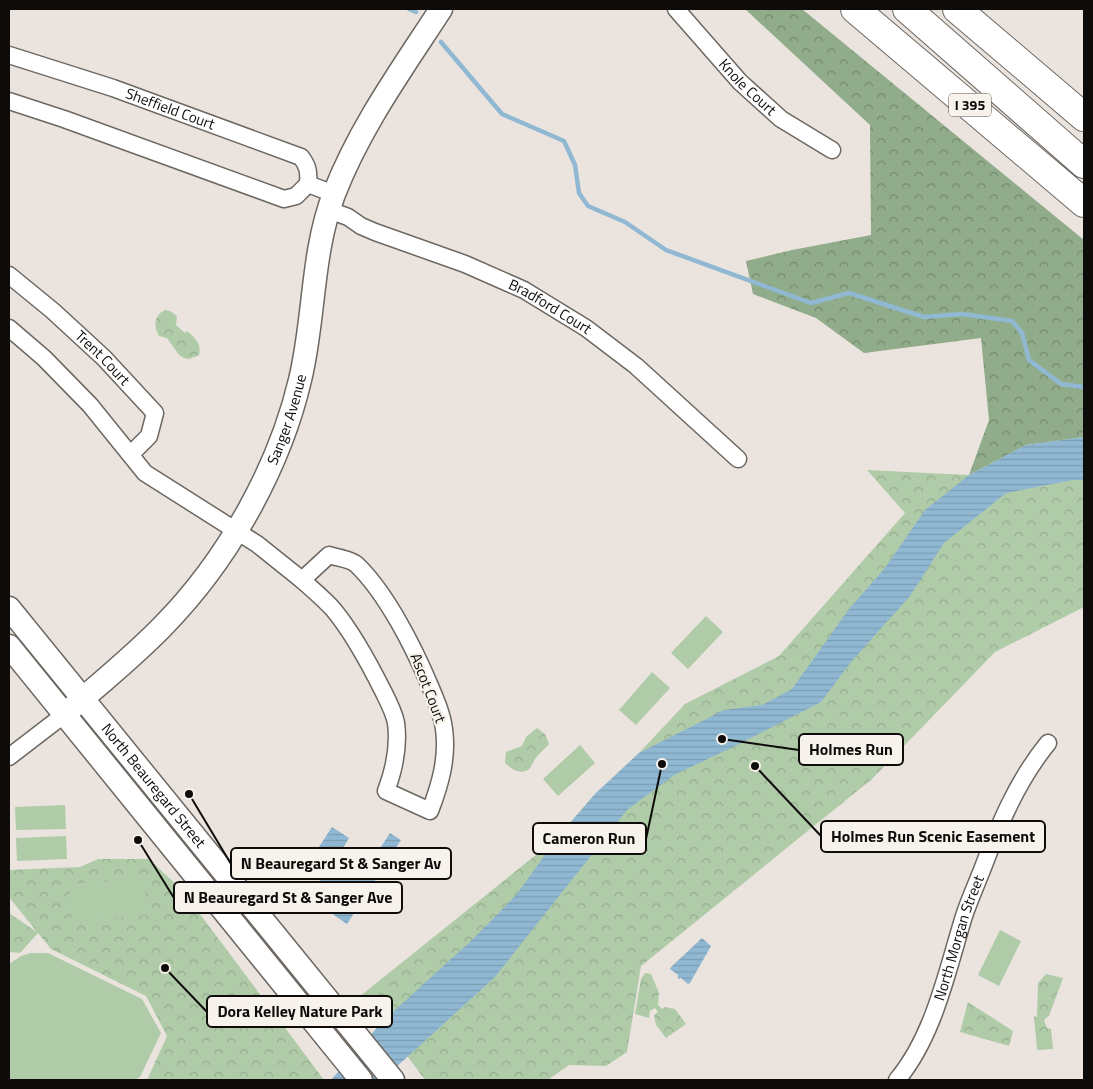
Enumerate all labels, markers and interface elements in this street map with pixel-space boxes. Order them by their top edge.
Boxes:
street label: Knole Court [713,53,782,121]
street label: Sheffield Court [122,82,219,136]
road number: I 395 [949,94,991,116]
street label: Bradford Court [505,273,598,340]
street label: Trent Court [70,325,136,391]
street label: Sanger Avenue [261,372,312,468]
street label: Ascot Court [405,650,453,727]
street label: North Beauregard Street [96,718,212,853]
callout: Holmes Run [799,734,903,765]
text: Holmes Run [809,737,893,761]
callout: Holmes Run Scenic Easement [821,821,1045,852]
callout: Cameron Run [533,823,646,854]
text: Holmes Run Scenic Easement [831,824,1035,848]
text: Cameron Run [543,826,635,850]
callout: N Beauregard St & Sanger Av [231,848,451,879]
text: N Beauregard St & Sanger Av [241,851,441,875]
street label: North Morgan Street [927,871,990,1004]
callout: N Beauregard St & Sanger Ave [174,882,402,913]
text: N Beauregard St & Sanger Ave [184,885,392,909]
callout: Dora Kelley Nature Park [207,996,392,1027]
text: Dora Kelley Nature Park [217,999,383,1023]

